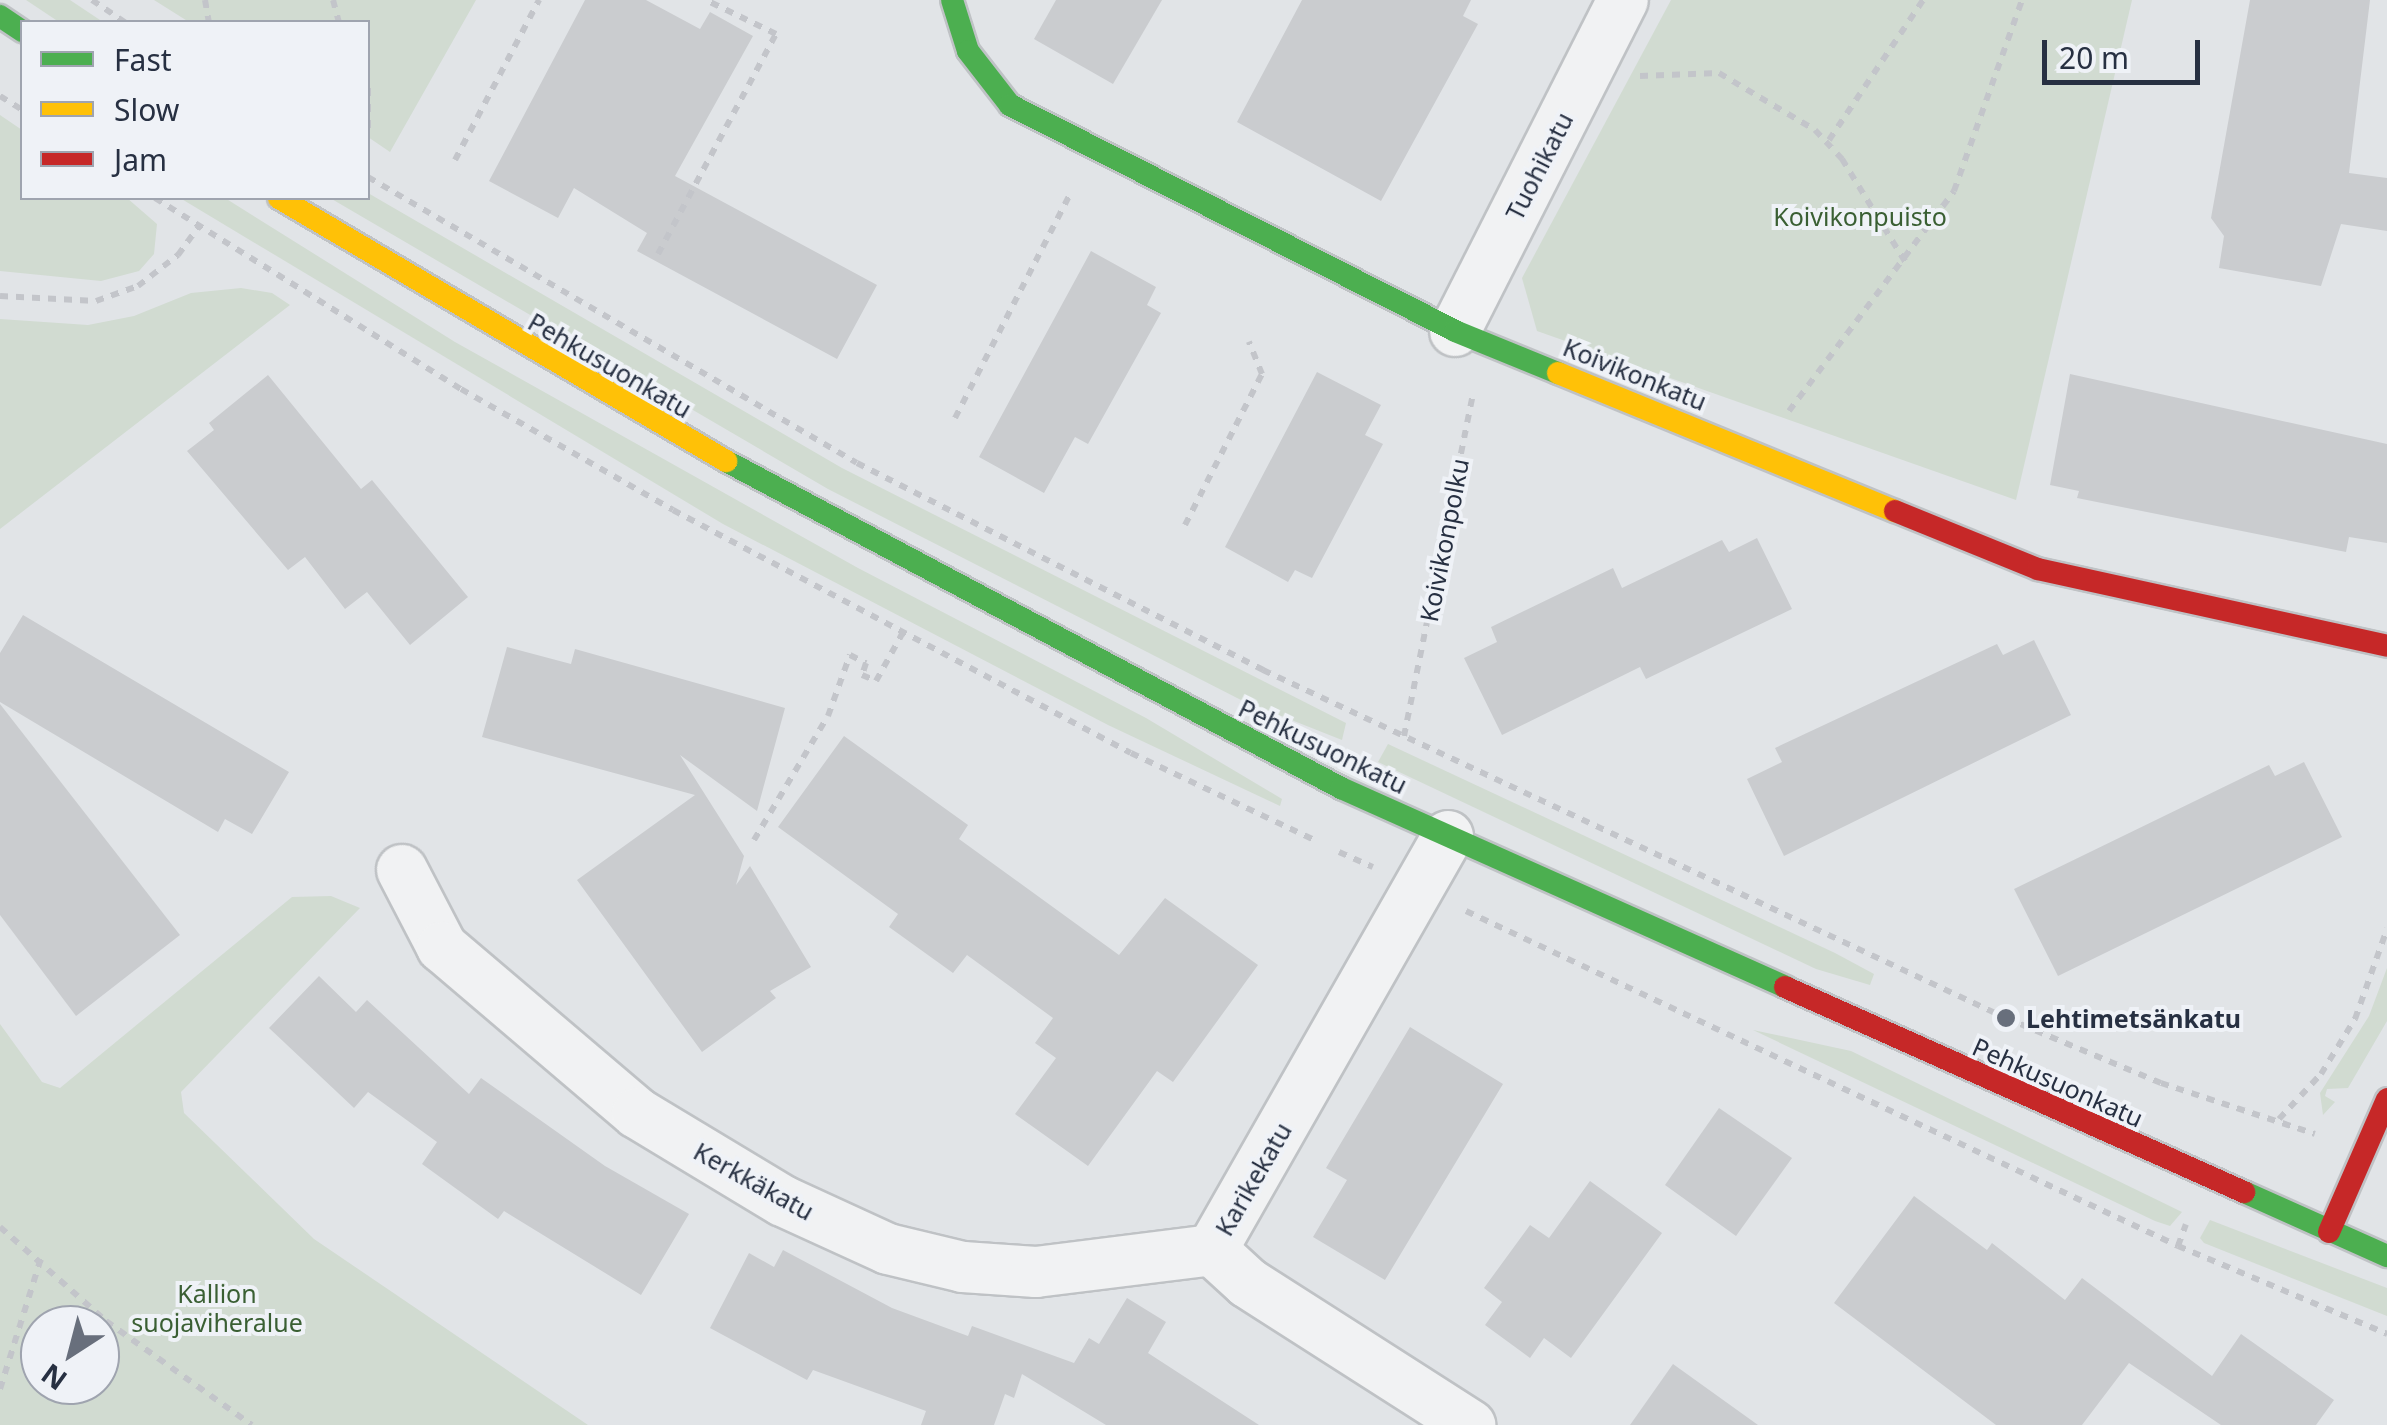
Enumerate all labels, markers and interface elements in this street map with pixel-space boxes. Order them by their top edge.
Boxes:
legend [20,20,370,200]
scale bar [2047,20,2204,82]
text: 20 m [2059,37,2129,78]
text: Fast [114,39,172,80]
text: Slow [114,89,179,130]
street label: Tuohikatu [1499,107,1579,225]
text: Jam [114,139,167,180]
park label: Koivikonpuisto [1773,201,1947,231]
street label: Pehkusuonkatu [523,306,697,424]
street label: Koivikonkatu [1559,332,1711,416]
street label: Koivikonpolku [1413,456,1475,624]
street label: Pehkusuonkatu [1234,692,1412,800]
place label: Lehtimetsänkatu [2026,1003,2241,1033]
marker: Lehtimetsänkatu [1995,1007,2017,1029]
street label: Pehkusuonkatu [1968,1031,2148,1133]
street label: Karikekatu [1209,1117,1297,1241]
street label: Kerkkäkatu [689,1136,819,1226]
park label: Kallion suojaviheralue [131,1279,303,1338]
north arrow [20,1305,120,1405]
text: N [33,1356,74,1400]

